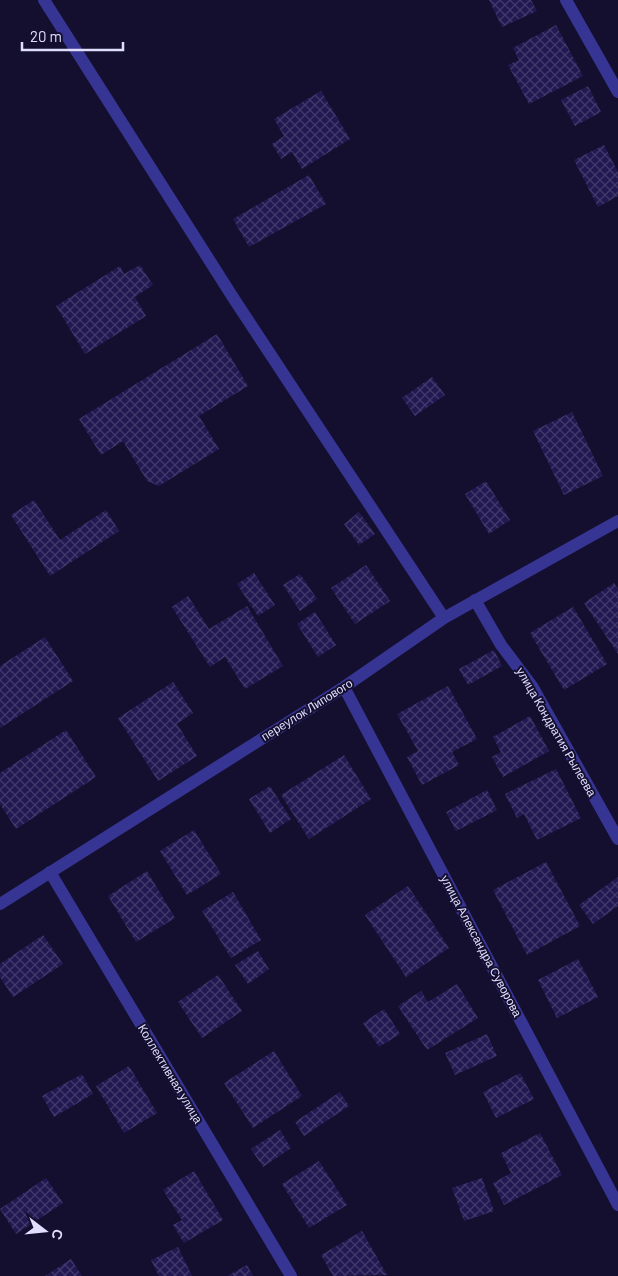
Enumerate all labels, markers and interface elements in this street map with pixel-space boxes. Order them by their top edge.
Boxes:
scale bar [22,20,124,52]
text: 20 m [30,27,62,45]
street label: улица Кондратия Рылеева [513,664,600,799]
street label: переулок Липового [258,675,356,744]
street label: улица Александра Суворова [438,872,525,1019]
street label: Коллективная улица [135,1021,206,1126]
north arrow [20,1206,70,1256]
text: С [48,1228,68,1242]

